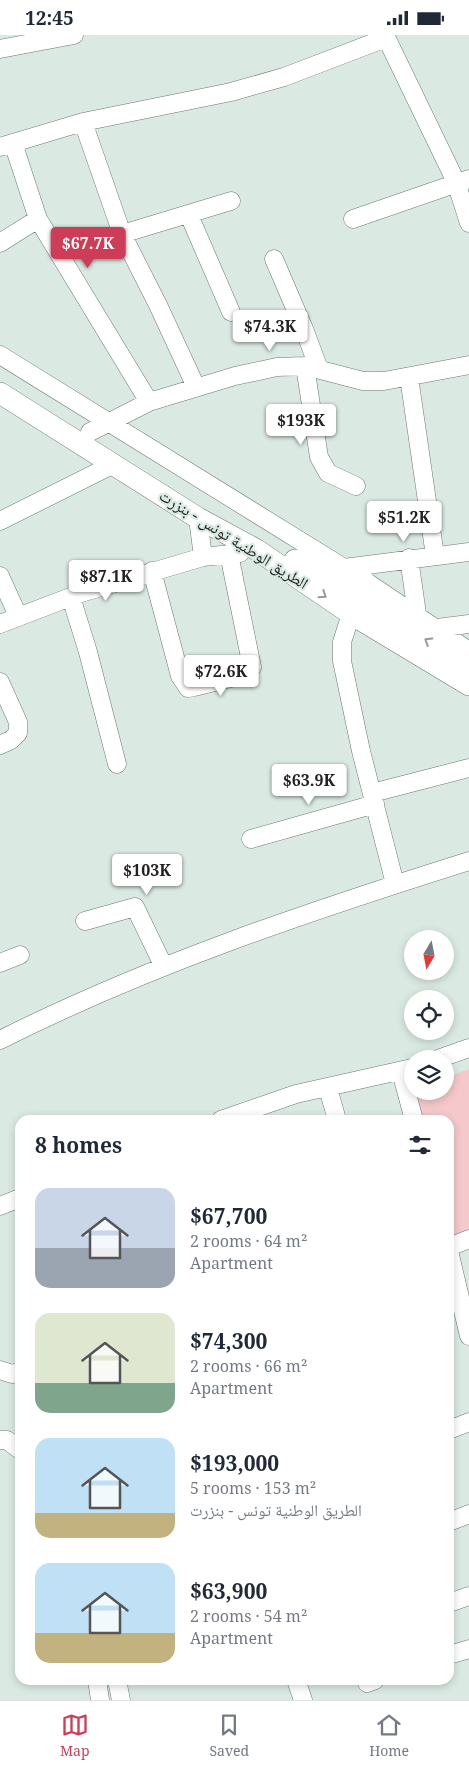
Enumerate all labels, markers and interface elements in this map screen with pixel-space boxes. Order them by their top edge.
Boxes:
text: 12:45 [25,5,74,31]
pin: $67.7K [47,227,129,269]
text: $67.7K [62,232,114,254]
pin: $74.3K [229,309,311,352]
text: $74.3K [244,315,296,337]
pin: $193K [266,403,336,446]
text: $193K [277,409,325,431]
street label: الطريق الوطنية تونس - بنزرت [155,484,313,594]
pin: $51.2K [363,501,445,543]
text: $51.2K [378,506,430,528]
pin: $87.1K [65,559,147,602]
text: $87.1K [80,565,132,587]
one-way arrow [317,589,327,598]
one-way arrow [425,638,434,648]
pin: $72.6K [180,655,262,697]
text: $72.6K [195,660,247,682]
pin: $63.9K [268,763,350,806]
text: $63.9K [283,769,335,791]
pin: $103K [112,853,182,896]
text: $103K [123,859,171,881]
north arrow [404,930,454,980]
map controls [404,930,454,1100]
button: locate [404,990,454,1040]
button: layers [404,1050,454,1100]
text: 8 homes [35,1131,122,1159]
icon: filters [406,1131,434,1159]
text: $67,700 [190,1202,267,1230]
icon: home [75,1208,135,1268]
text: 2 rooms · 64 m² [190,1230,307,1252]
text: Apartment [190,1252,273,1274]
text: $74,300 [190,1327,267,1355]
icon: home [75,1333,135,1393]
text: 2 rooms · 66 m² [190,1355,307,1377]
text: Apartment [190,1377,273,1399]
text: $193,000 [190,1449,279,1477]
icon: home [75,1458,135,1518]
text: 5 rooms · 153 m² [190,1477,316,1499]
text: الطريق الوطنية تونس - بنزرت [190,1499,362,1521]
text: $63,900 [190,1577,267,1605]
icon: home [75,1583,135,1643]
text: 2 rooms · 54 m² [190,1605,307,1627]
text: Apartment [190,1627,273,1649]
tab: Map [60,1711,90,1760]
tab: Saved [210,1711,249,1760]
tab: Home [369,1711,409,1760]

